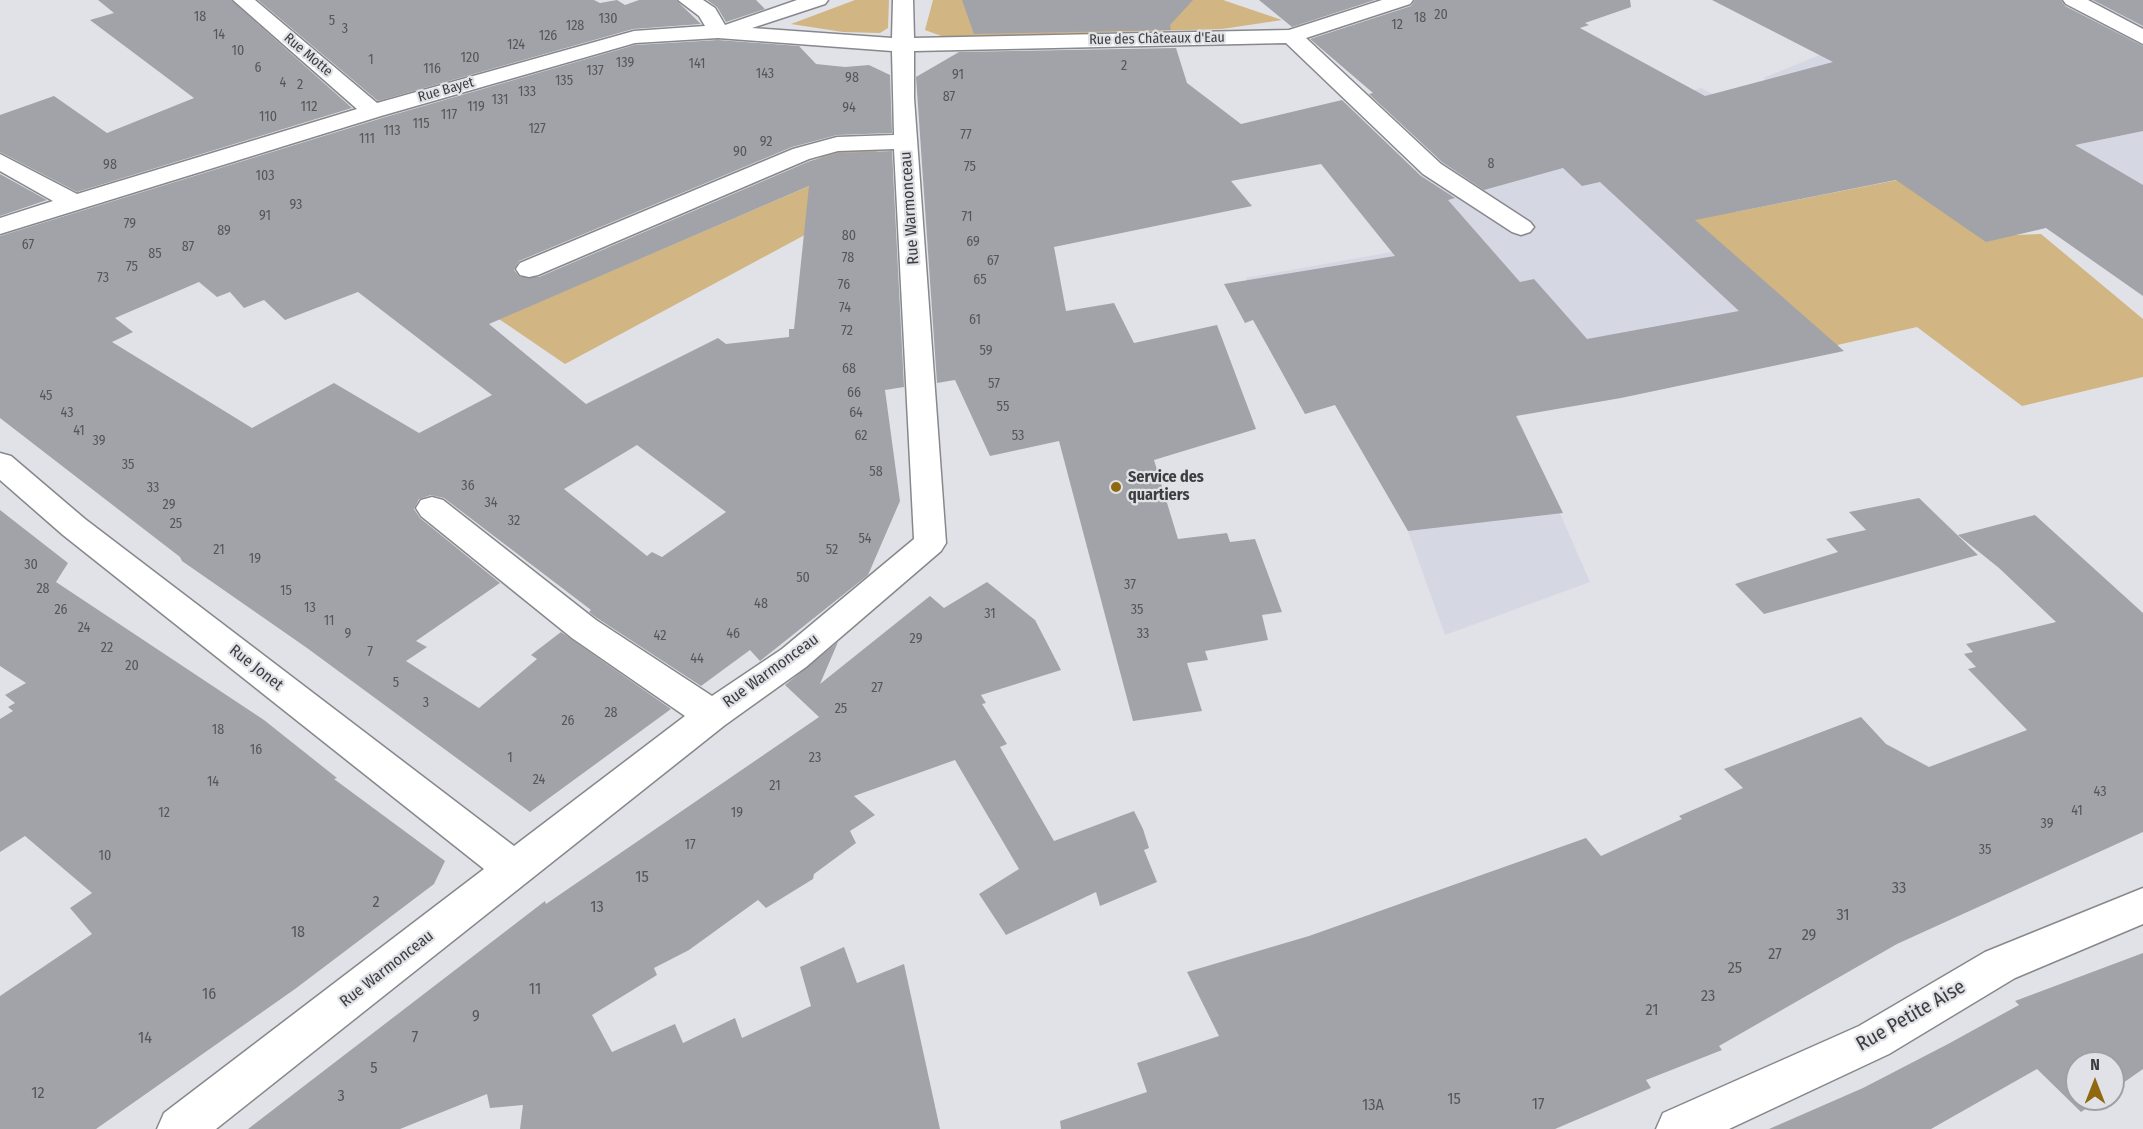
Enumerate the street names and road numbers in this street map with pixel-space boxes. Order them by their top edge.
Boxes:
street label: Rue des Châteaux d'Eau [1089,29,1225,49]
street label: Rue Motte [280,30,336,80]
street label: Rue Bayet [416,74,476,106]
street label: Rue Warmonceau [896,151,924,265]
street label: Rue Warmonceau [720,630,822,712]
street label: Rue Jonet [225,641,287,695]
street label: Rue Warmonceau [336,927,438,1011]
street label: Rue Petite Aise [1852,975,1970,1057]

